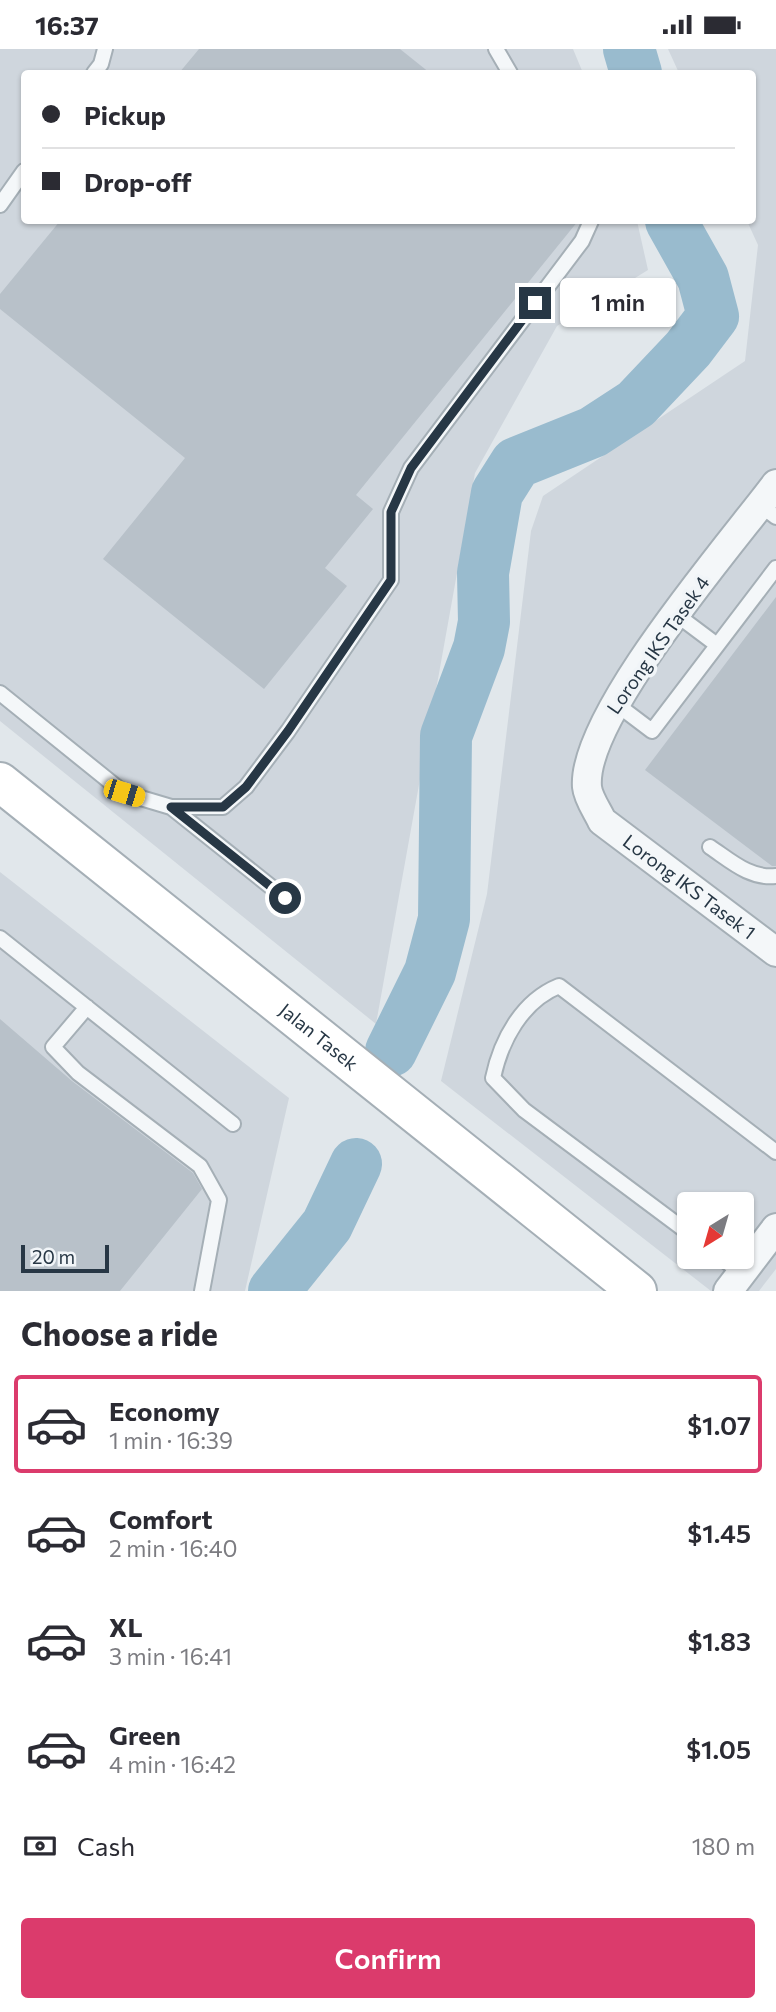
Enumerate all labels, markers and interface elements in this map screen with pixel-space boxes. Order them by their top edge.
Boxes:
text: 16:37 [35,9,99,40]
text: Pickup [84,99,166,130]
text: Drop-off [84,166,191,197]
callout: 1 min [560,279,675,327]
route end [519,287,551,319]
text: 1 min [591,288,645,316]
street label: Lorong IKS Tasek 4 [601,571,714,718]
car [101,777,148,809]
street label: Lorong IKS Tasek 1 [619,829,760,944]
route start [269,882,301,914]
street label: Jalan Tasek [275,998,363,1075]
north arrow [677,1192,754,1269]
map controls [677,1192,754,1269]
scale bar [21,1242,108,1274]
text: 20 m [32,1245,75,1268]
text: Choose a ride [21,1313,218,1353]
icon: car [25,1393,88,1456]
text: Economy [109,1395,220,1426]
text: $1.07 [687,1409,751,1440]
text: 1 min · 16:39 [109,1426,233,1454]
icon: car [25,1501,88,1564]
text: Comfort [109,1503,212,1534]
text: $1.45 [687,1517,751,1548]
text: 2 min · 16:40 [109,1534,238,1562]
icon: car [25,1609,88,1672]
text: XL [109,1611,143,1642]
text: $1.83 [687,1625,751,1656]
text: 3 min · 16:41 [109,1642,232,1670]
icon: car [25,1717,88,1780]
text: Green [109,1719,181,1750]
text: $1.05 [686,1733,751,1764]
text: 4 min · 16:42 [109,1750,236,1778]
icon: cash [21,1827,59,1865]
text: Cash [77,1830,135,1861]
text: 180 m [692,1832,755,1860]
button: Confirm [21,1918,755,1998]

